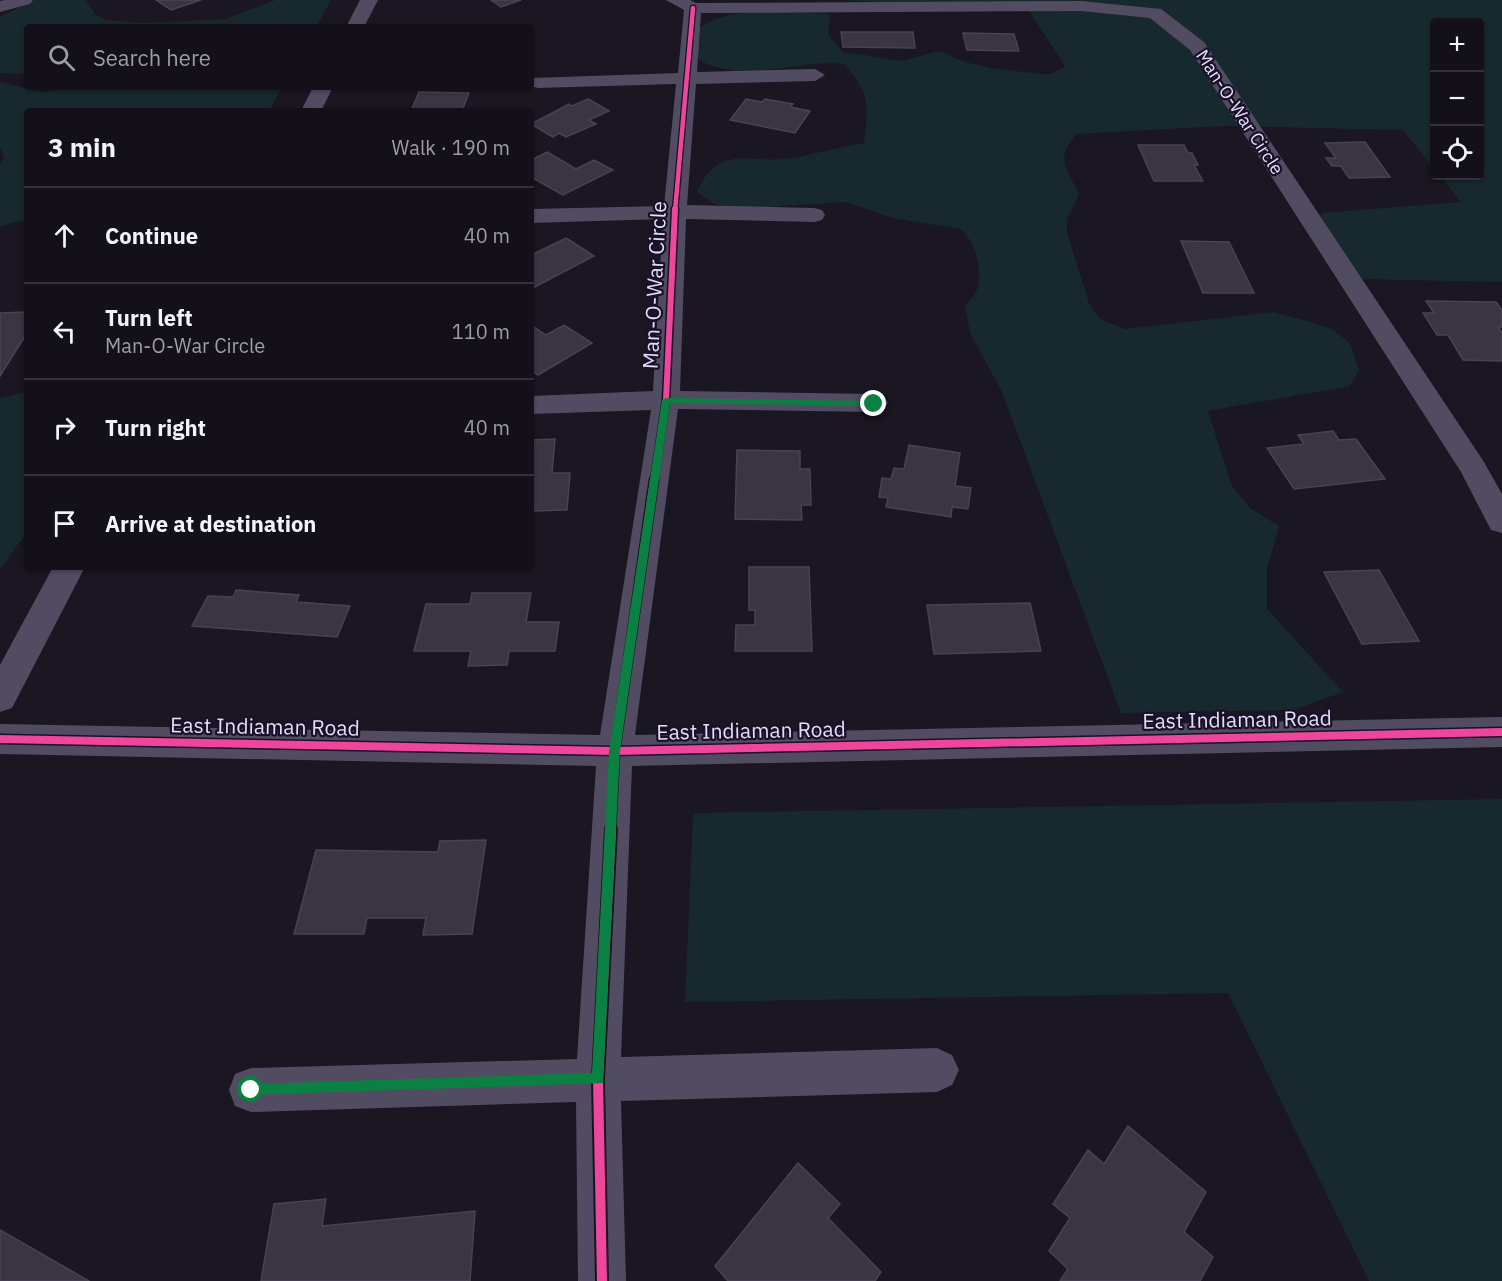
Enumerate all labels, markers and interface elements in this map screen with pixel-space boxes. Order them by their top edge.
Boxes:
map controls [1430,18,1484,180]
button: + [1430,18,1484,72]
search box [24,24,534,90]
icon: search [45,41,78,74]
text: Search here [93,43,211,72]
street label: Man-O-War Circle [1191,45,1289,179]
button: − [1430,72,1484,126]
button: locate [1430,126,1484,180]
text: 3 min [48,130,116,164]
text: Walk · 190 m [392,134,510,161]
street label: Man-O-War Circle [636,200,672,370]
icon: ahead [48,219,81,252]
text: Continue [105,221,198,250]
text: 40 m [464,222,510,249]
text: Turn left [105,303,193,332]
icon: left [48,315,81,348]
text: 110 m [452,318,510,345]
text: Man-O-War Circle [105,332,265,359]
route end [860,390,886,416]
icon: right [48,411,81,444]
text: Turn right [105,413,206,442]
text: 40 m [464,414,510,441]
icon: arrive [48,507,81,540]
text: Arrive at destination [105,509,316,538]
street label: East Indiaman Road [1142,703,1332,735]
street label: East Indiaman Road [170,710,360,742]
street label: East Indiaman Road [656,714,846,746]
route start [237,1076,263,1102]

